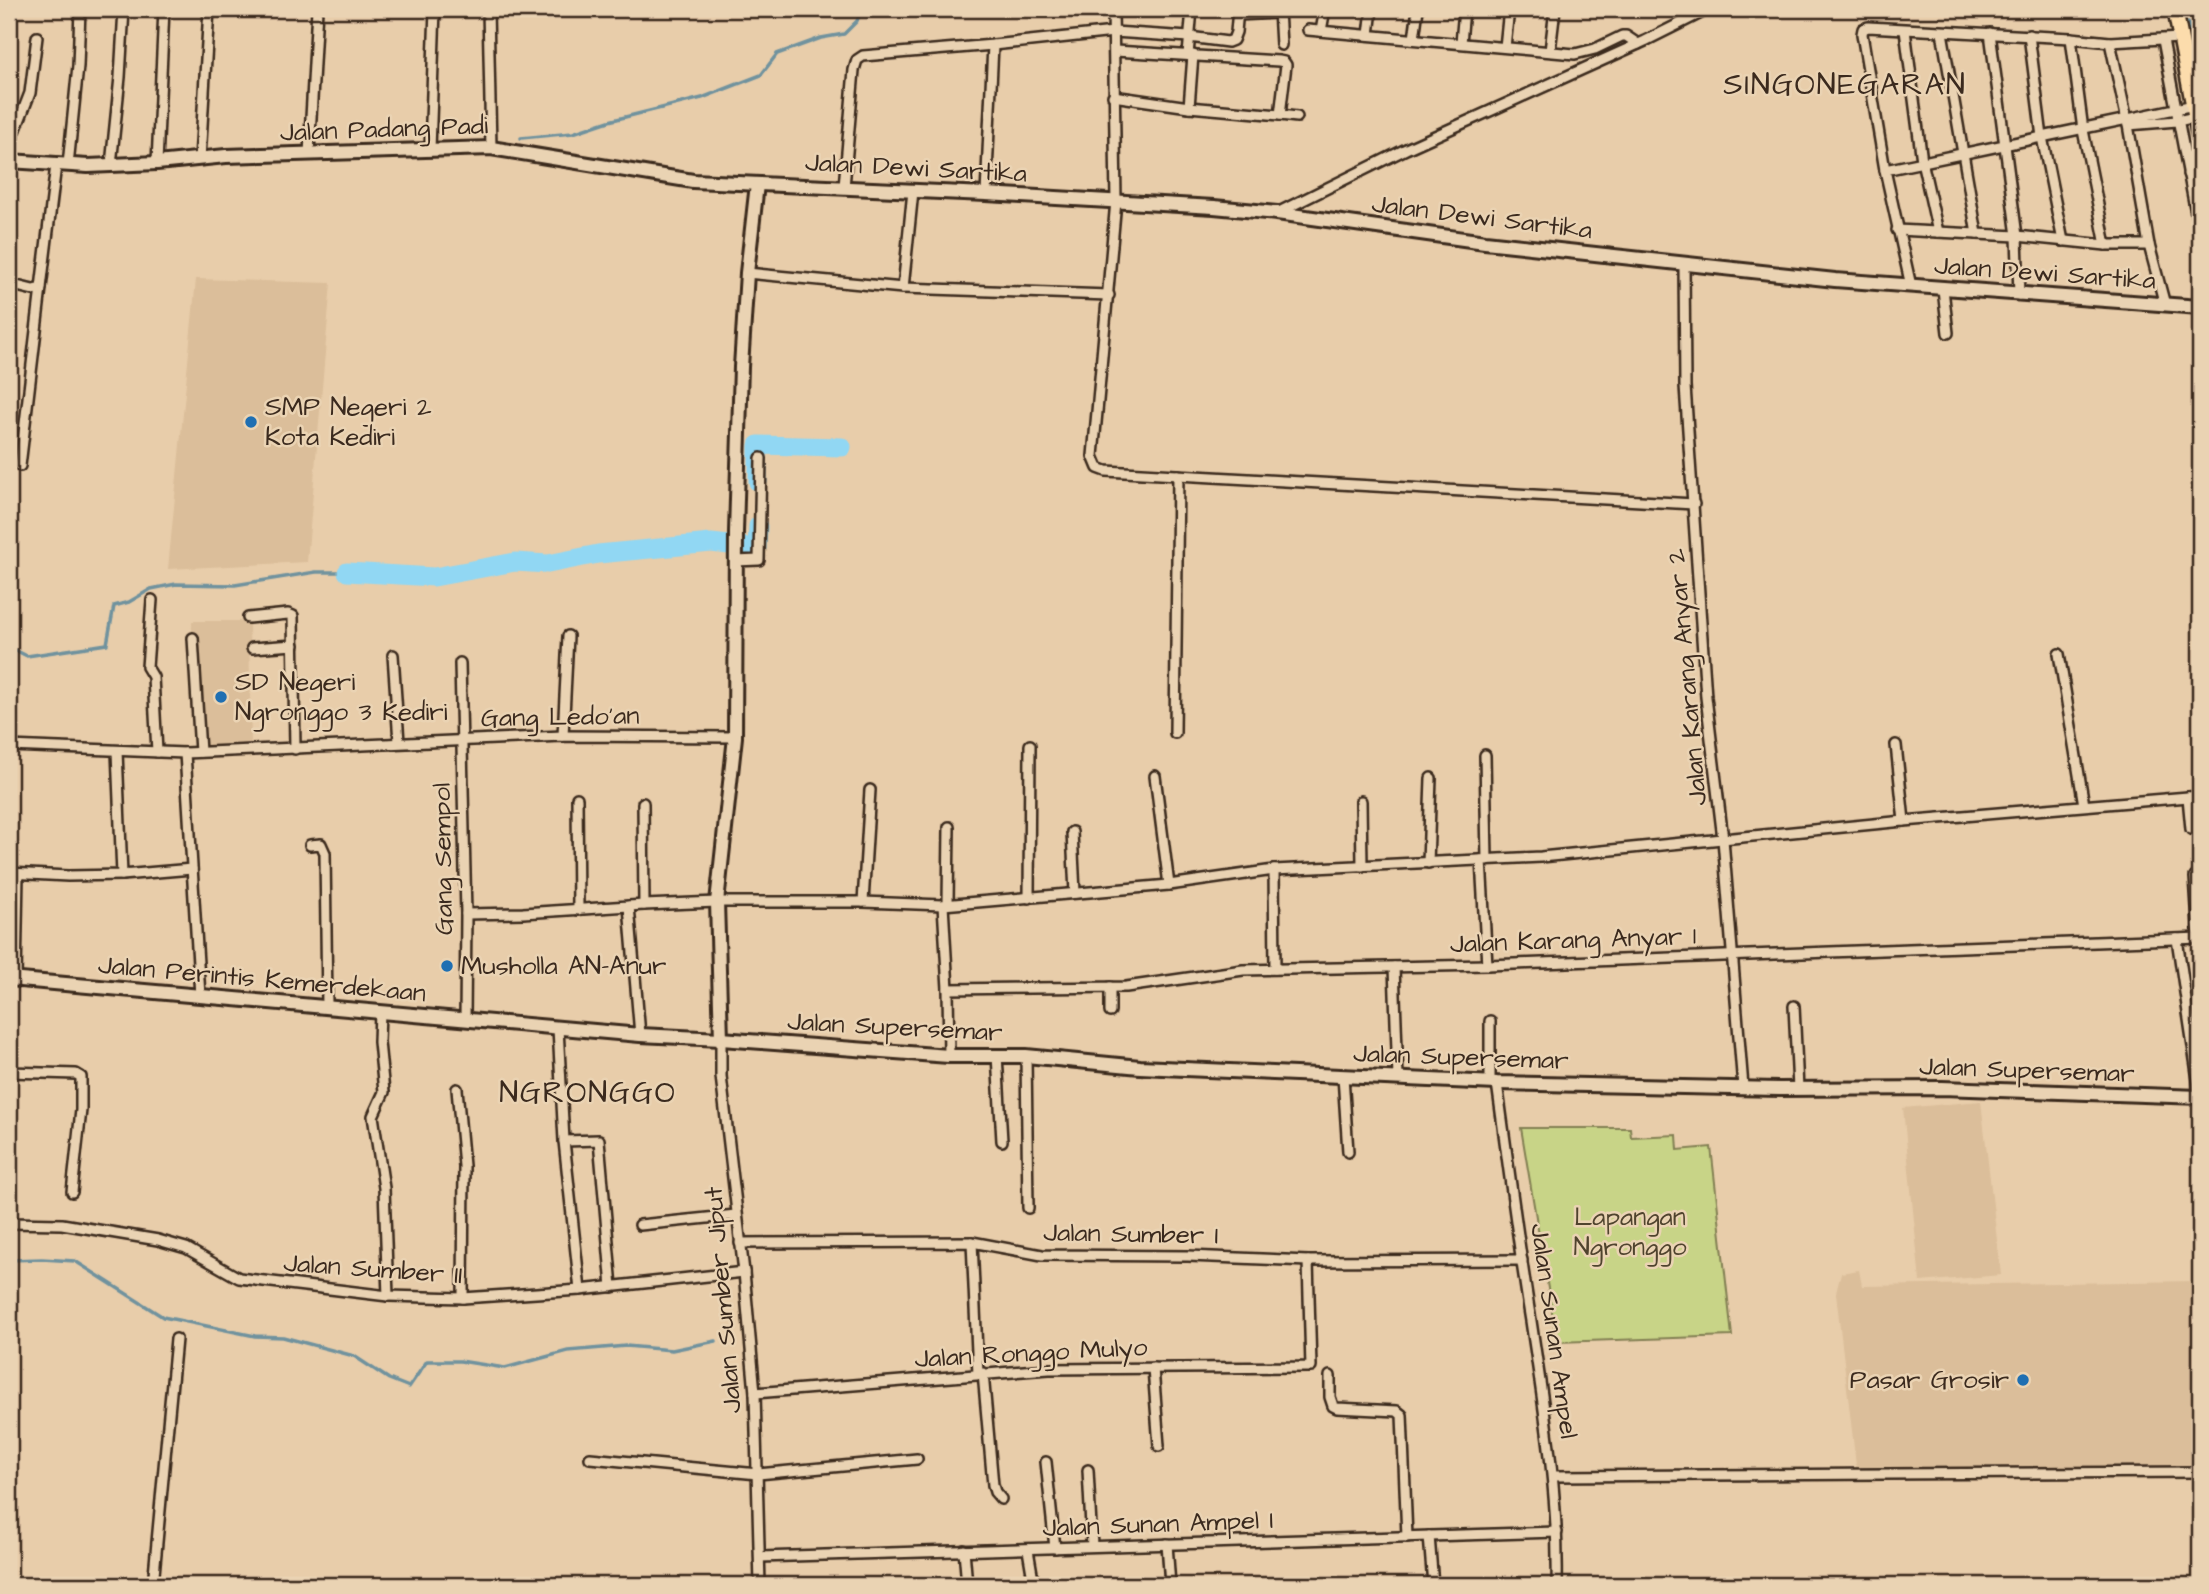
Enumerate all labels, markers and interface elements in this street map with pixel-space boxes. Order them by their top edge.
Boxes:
district label: SINGONEGARAN [1723,64,1967,106]
street label: Jalan Padang Padi [279,107,489,153]
street label: Jalan Dewi Sartika [804,144,1028,192]
street label: Jalan Dewi Sartika [1370,186,1594,248]
street label: Jalan Dewi Sartika [1933,247,2157,299]
place label: SMP Negeri 2 Kota Kediri [265,389,432,455]
marker: SMP Negeri 2 Kota Kediri [243,414,259,430]
street label: Jalan Karang Anyar 2 [1658,547,1718,807]
place label: SD Negeri Ngronggo 3 Kediri [235,664,448,732]
marker: SD Negeri Ngronggo 3 Kediri [213,689,229,705]
street label: Gang Ledo'an [480,698,640,738]
street label: Gang Sempol [424,783,464,935]
street label: Jalan Karang Anyar 1 [1449,918,1697,964]
street label: Jalan Perintis Kemerdekaan [97,947,427,1011]
place label: Musholla AN-Anur [461,948,666,984]
marker: Musholla AN-Anur [439,958,455,974]
street label: Jalan Supersemar [786,1003,1004,1051]
street label: Jalan Supersemar [1353,1035,1569,1079]
street label: Jalan Supersemar [1919,1048,2135,1092]
district label: NGRONGGO [499,1072,677,1114]
street label: Jalan Sumber Jiput [695,1185,751,1415]
park label: Lapangan Ngronggo [1573,1199,1687,1267]
street label: Jalan Sumber I [1043,1214,1219,1254]
street label: Jalan Sunan Ampel [1521,1221,1587,1441]
street label: Jalan Sumber II [282,1245,464,1293]
street label: Jalan Ronggo Mulyo [914,1329,1149,1379]
place label: Pasar Grosir [1850,1362,2009,1398]
marker: Pasar Grosir [2015,1372,2031,1388]
street label: Jalan Sunan Ampel I [1042,1502,1274,1546]

